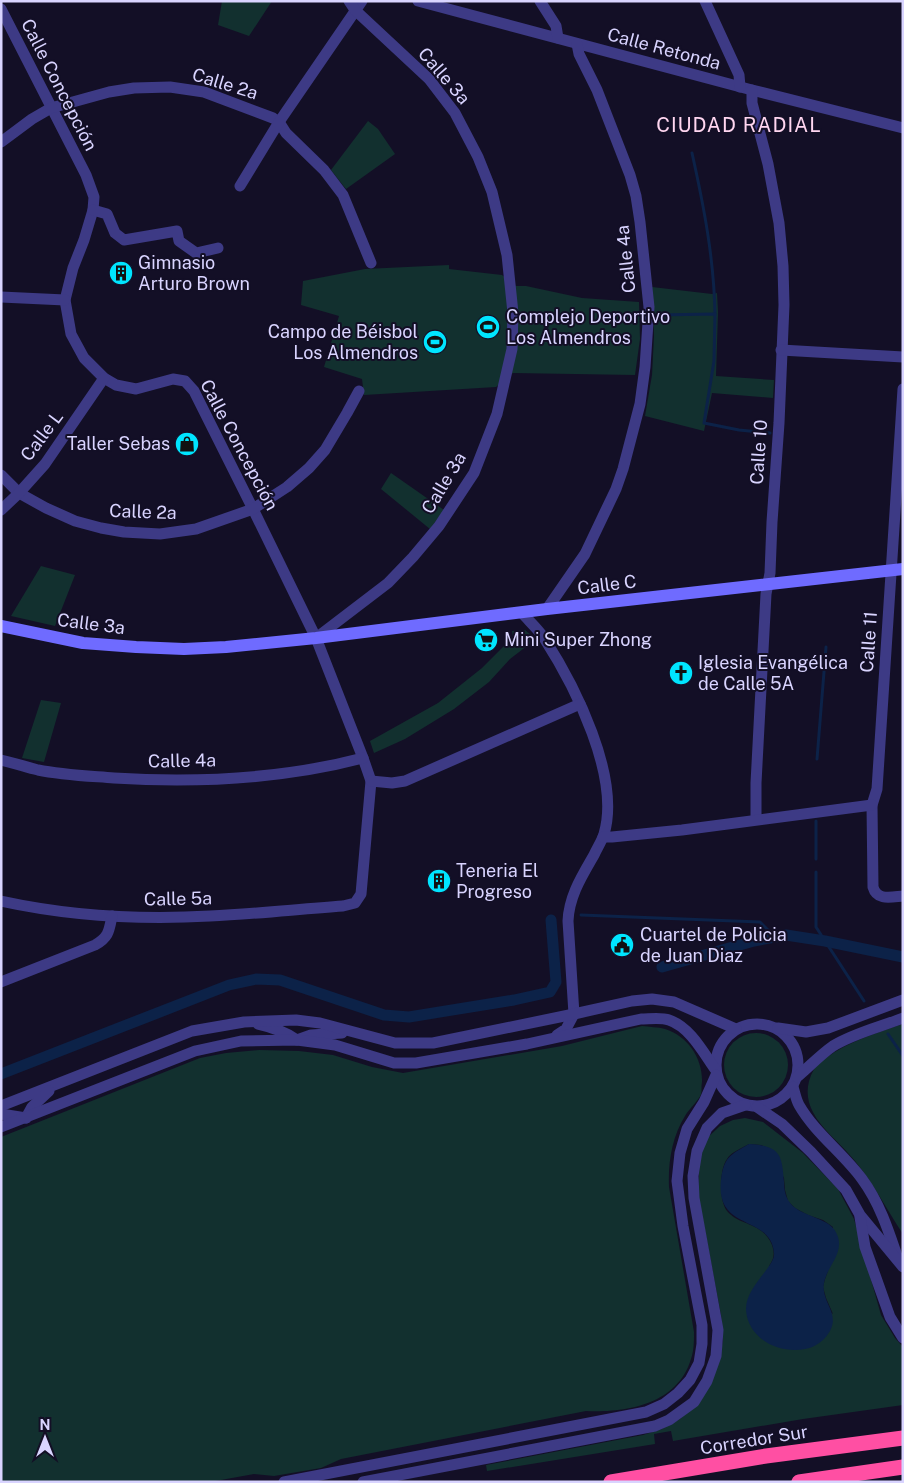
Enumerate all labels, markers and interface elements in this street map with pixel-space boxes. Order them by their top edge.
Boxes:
street label: Calle Concepción [17,15,102,154]
street label: Calle Retonda [605,23,723,74]
street label: Calle 3a [414,43,475,108]
street label: Calle 2a [190,64,261,103]
district label: CIUDAD RADIAL [656,113,822,137]
street label: Calle 4a [611,224,640,294]
place label: Gimnasio Arturo Brown [138,252,250,294]
building icon: Gimnasio Arturo Brown [108,260,134,286]
place label: Complejo Deportivo Los Almendros [506,306,670,348]
sports icon: Complejo Deportivo Los Almendros [475,314,501,340]
place label: Campo de Béisbol Los Almendros [268,321,418,363]
sports icon: Campo de Béisbol Los Almendros [422,329,448,355]
street label: Calle Concepción [196,376,283,514]
street label: Calle L [16,407,67,465]
street label: Calle 10 [746,419,771,485]
shop icon: Taller Sebas [174,431,200,457]
place label: Taller Sebas [67,433,170,454]
street label: Calle 3a [417,448,470,517]
street label: Calle 2a [109,500,177,523]
street label: Calle C [576,570,638,599]
street label: Calle 3a [56,609,126,638]
street label: Calle 11 [856,611,881,673]
supermarket icon: Mini Super Zhong [473,627,499,653]
place label: Mini Super Zhong [504,629,652,650]
place label: Iglesia Evangélica de Calle 5A [698,652,848,694]
church icon: Iglesia Evangélica de Calle 5A [668,660,694,686]
street label: Calle 4a [148,749,216,772]
place label: Teneria El Progreso [456,860,538,902]
building icon: Teneria El Progreso [426,868,452,894]
street label: Calle 5a [144,887,212,910]
place label: Cuartel de Policia de Juan Diaz [640,924,787,966]
public building icon: Cuartel de Policia de Juan Diaz [609,932,635,958]
north arrow [20,1413,70,1463]
text: N [40,1417,50,1433]
street label: Corredor Sur [699,1421,809,1458]

